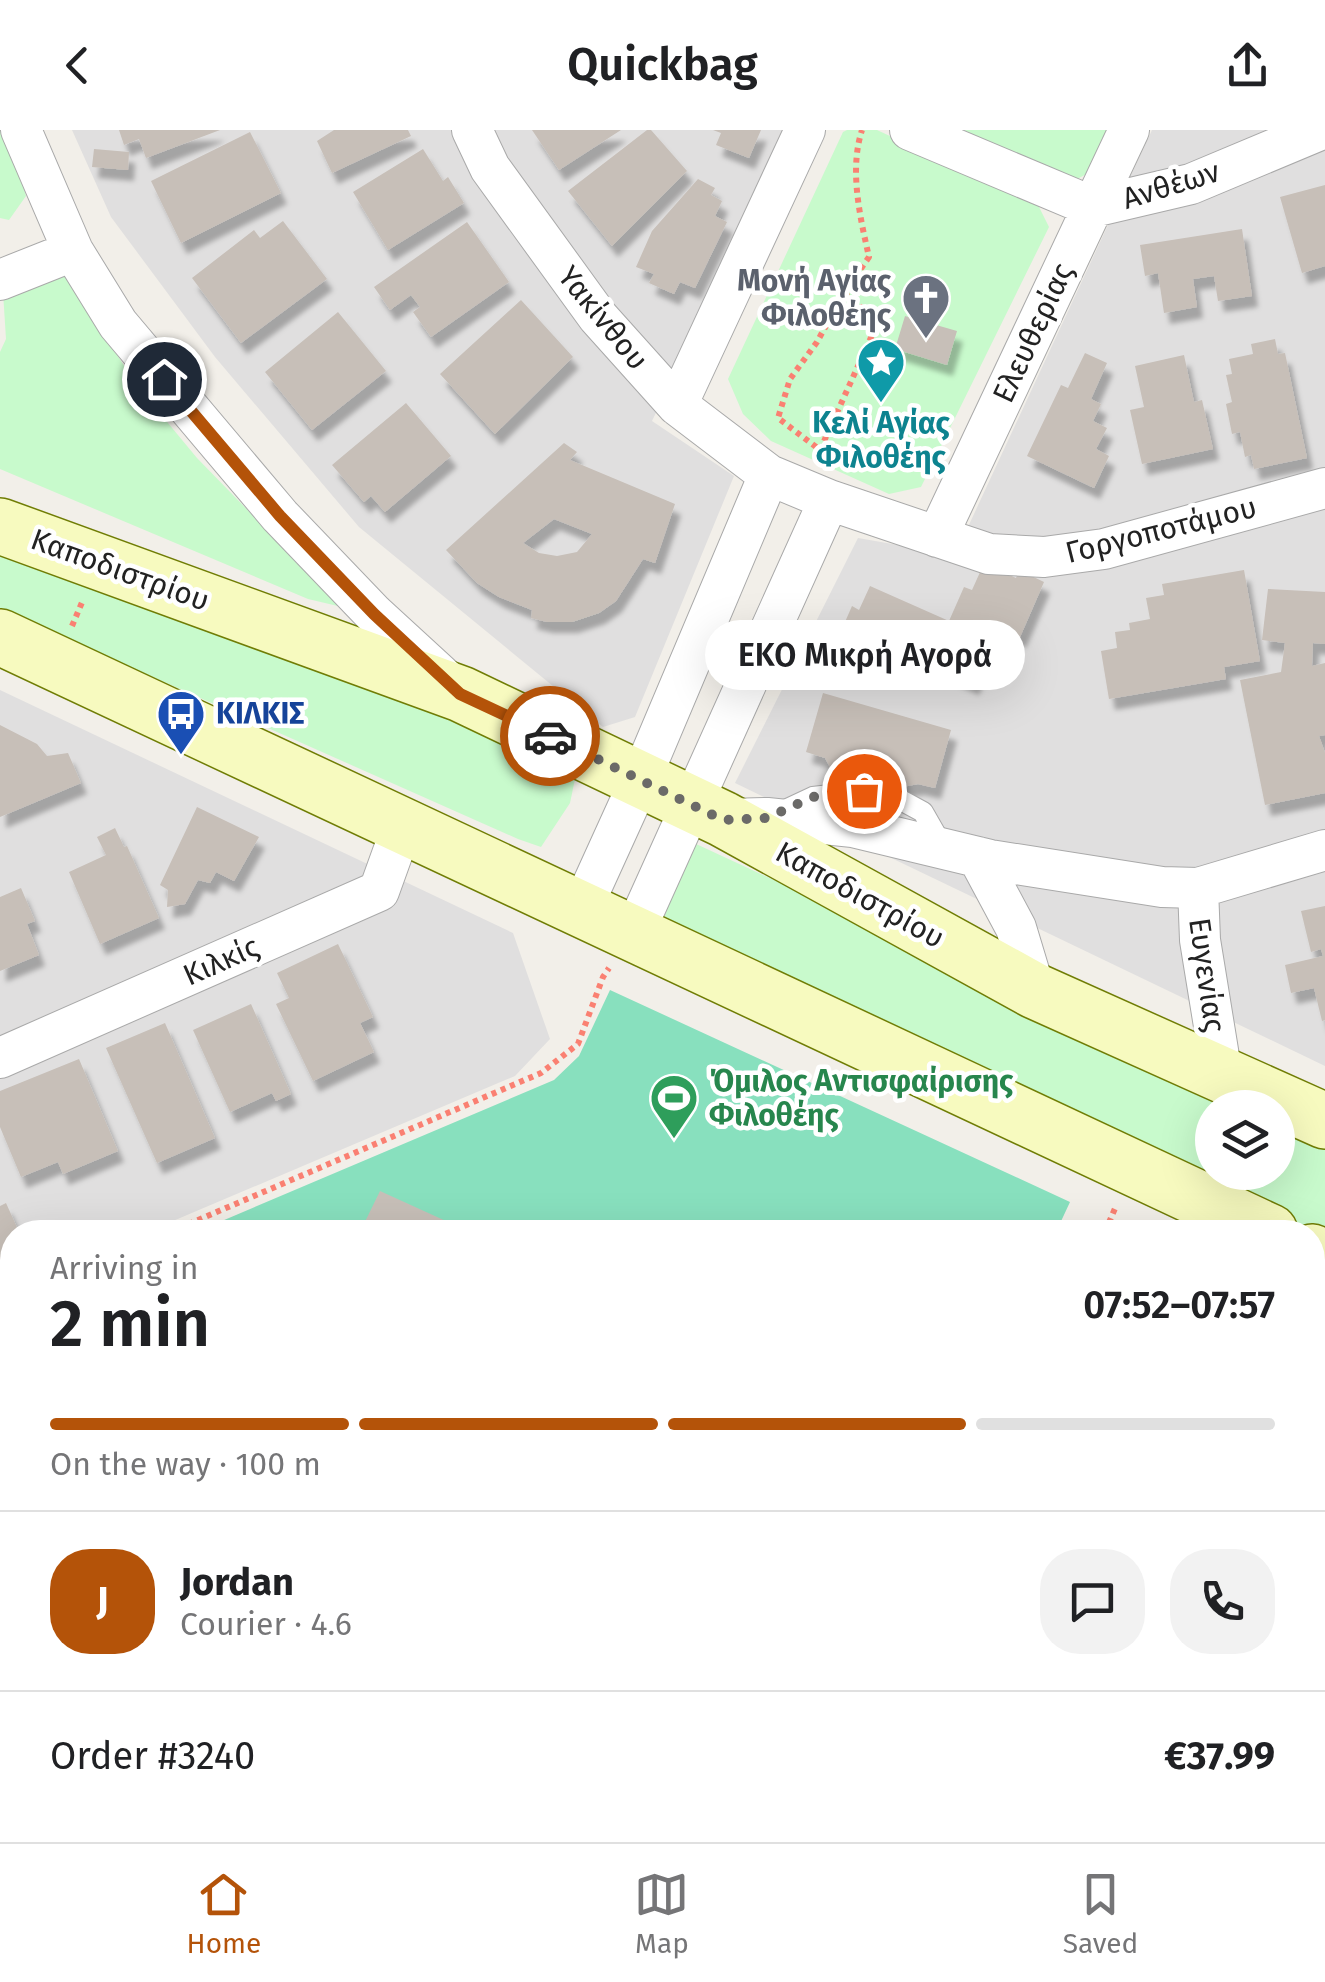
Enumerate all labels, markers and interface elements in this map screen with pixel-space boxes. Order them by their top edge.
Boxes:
icon: back [50,38,105,93]
text: Quickbag [567,38,758,92]
icon: share [1220,38,1275,93]
street label: Ανθέων [1118,153,1225,217]
street label: Ελευθερίας [985,257,1081,409]
street label: Υακίνθου [550,259,656,377]
place label: Μονή Αγίας Φιλοθέης [737,263,892,333]
church icon: Μονή Αγίας Φιλοθέης [900,272,952,340]
place icon: Κελί Αγίας Φιλοθέης [855,336,907,404]
pin [122,337,207,422]
icon: home [137,352,192,407]
place label: Κελί Αγίας Φιλοθέης [812,405,950,475]
street label: Γοργοποτάμου [1062,489,1260,571]
street label: Καποδιστρίου [26,521,214,619]
callout: ΕΚΟ Μικρή Αγορά [704,621,1024,691]
text: ΕΚΟ Μικρή Αγορά [738,636,992,674]
courier [500,686,600,786]
bus stop icon: ΚΙΛΚΙΣ [155,688,207,756]
place label: ΚΙΛΚΙΣ [216,696,304,732]
icon: car [523,709,578,764]
pin [822,749,907,834]
icon: bag [837,764,892,819]
street label: Καποδιστρίου [769,834,951,956]
street label: Ευγενίας [1181,915,1233,1035]
street label: Κιλκίς [178,929,264,993]
place label: Όμιλος Αντισφαίρισης Φιλοθέης [709,1063,1014,1133]
sports icon: Όμιλος Αντισφαίρισης Φιλοθέης [648,1072,700,1140]
map controls [1195,1090,1295,1190]
button: layers [1195,1090,1295,1190]
text: Arriving in [50,1249,198,1287]
text: 07:52–07:57 [1083,1282,1275,1328]
text: 2 min [50,1285,210,1363]
text: On the way · 100 m [50,1445,321,1483]
button: chat [1040,1549,1145,1654]
button: phone [1170,1549,1275,1654]
text: Jordan [180,1559,294,1605]
text: J [96,1578,109,1624]
text: Courier · 4.6 [180,1605,352,1643]
text: Order #3240 [50,1733,255,1779]
text: €37.99 [1164,1733,1275,1779]
tab: Home [187,1867,261,1960]
tab: Map [634,1867,689,1960]
tab: Saved [1063,1867,1138,1960]

